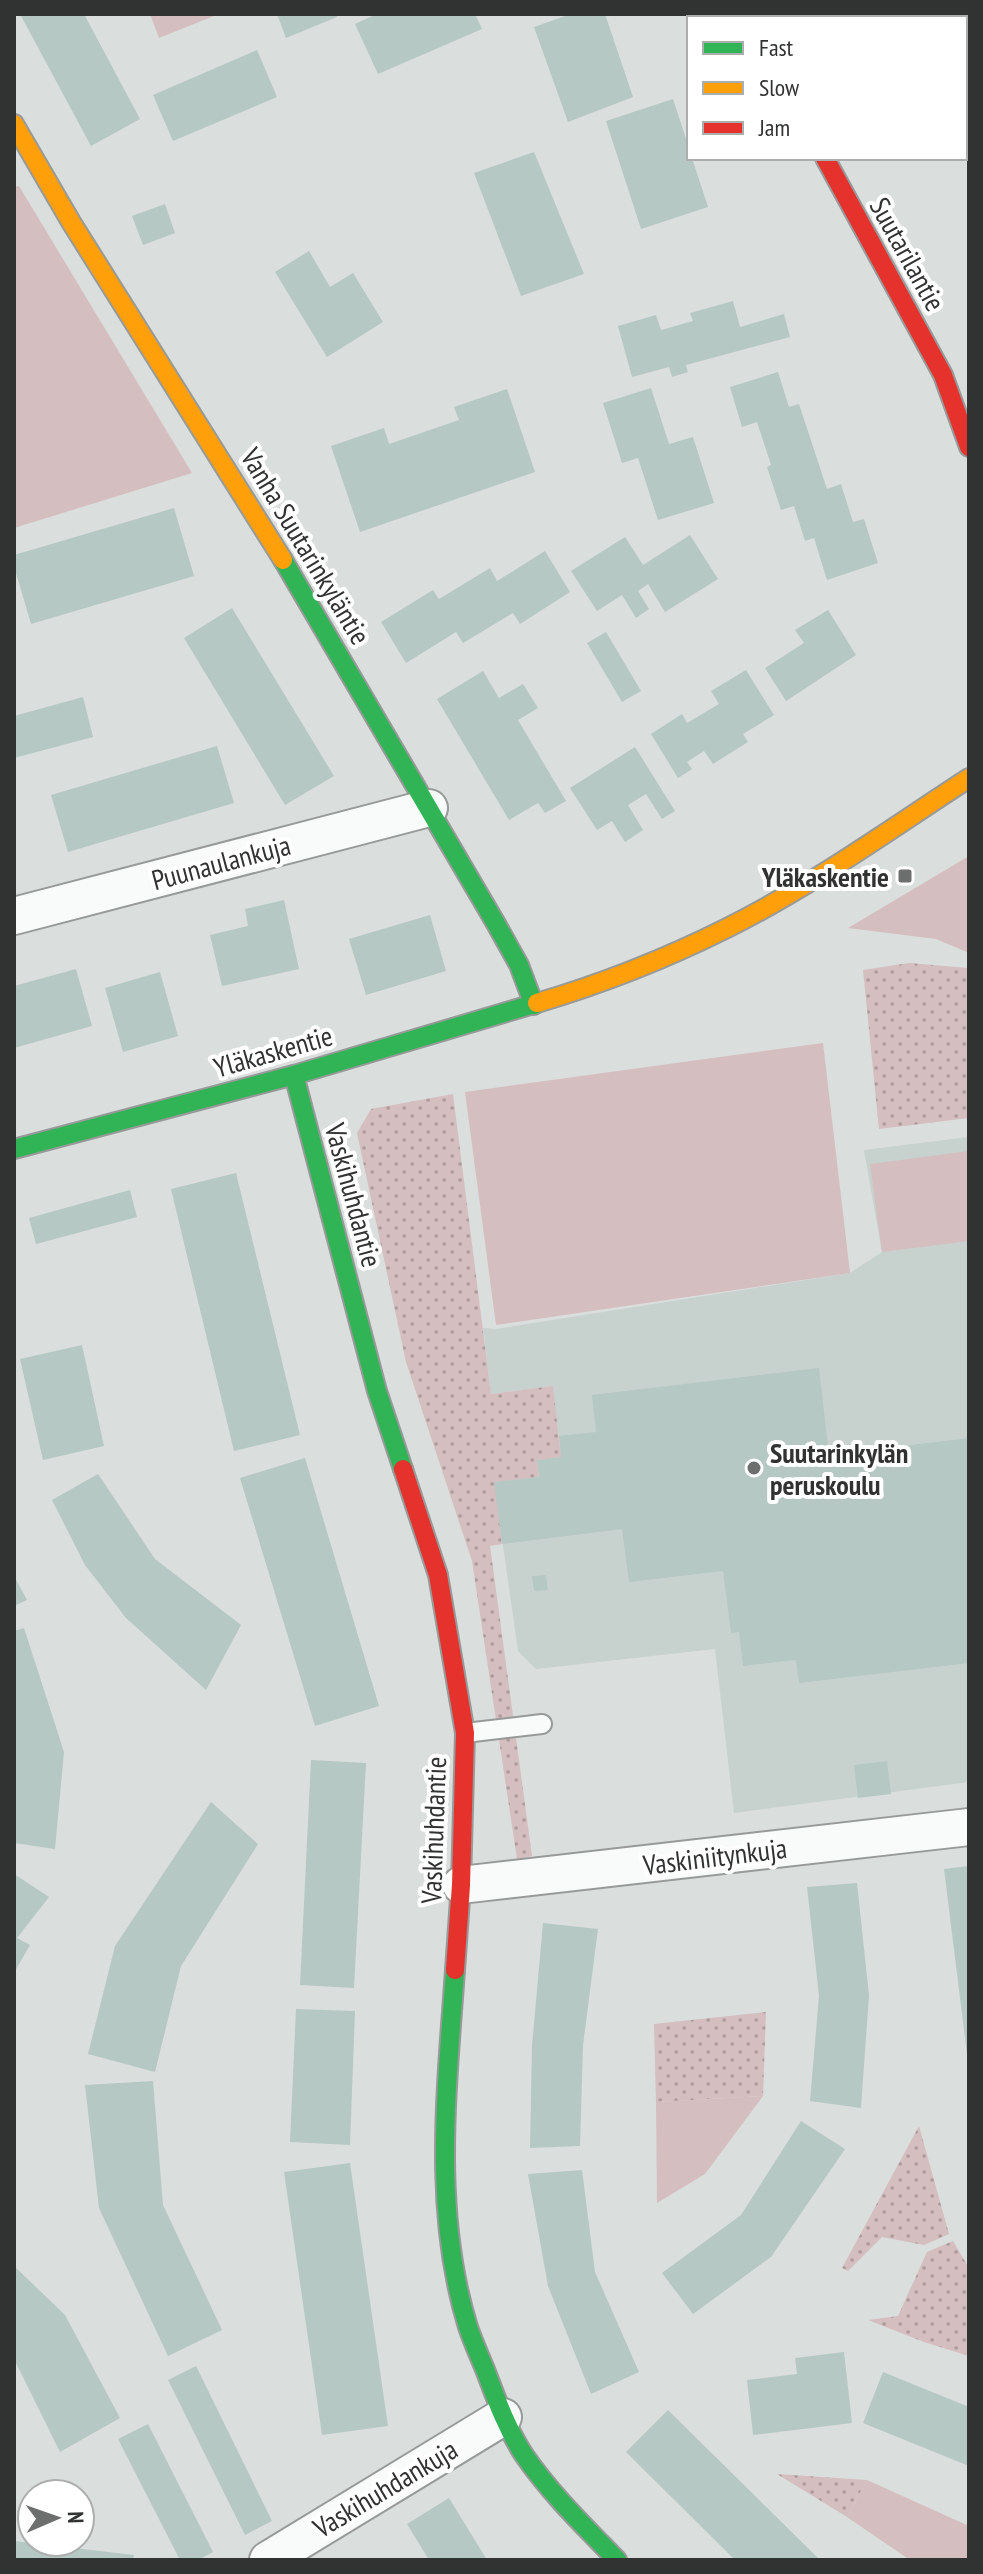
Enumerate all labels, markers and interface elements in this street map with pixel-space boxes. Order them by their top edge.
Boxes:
legend [687,16,967,160]
text: Fast [759,32,794,63]
text: Slow [759,72,800,103]
text: Jam [758,112,790,143]
street label: Suutarilantie [862,191,954,317]
street label: Vanha Suutarinkyläntie [232,440,379,651]
street label: Puunaulankuja [148,826,294,898]
place label: Yläkaskentie [761,858,889,895]
marker: Yläkaskentie [896,867,914,885]
street label: Yläkaskentie [209,1016,337,1086]
street label: Vaskihuhdantie [317,1118,391,1271]
place label: Suutarinkylän peruskoulu [770,1434,908,1503]
marker: Suutarinkylän peruskoulu [745,1459,763,1477]
street label: Vaskihuhdantie [412,1756,454,1905]
street label: Vaskiniitynkuja [640,1829,789,1883]
street label: Vaskihuhdankuja [305,2430,464,2546]
north arrow [16,2478,96,2558]
text: N [62,2511,90,2524]

